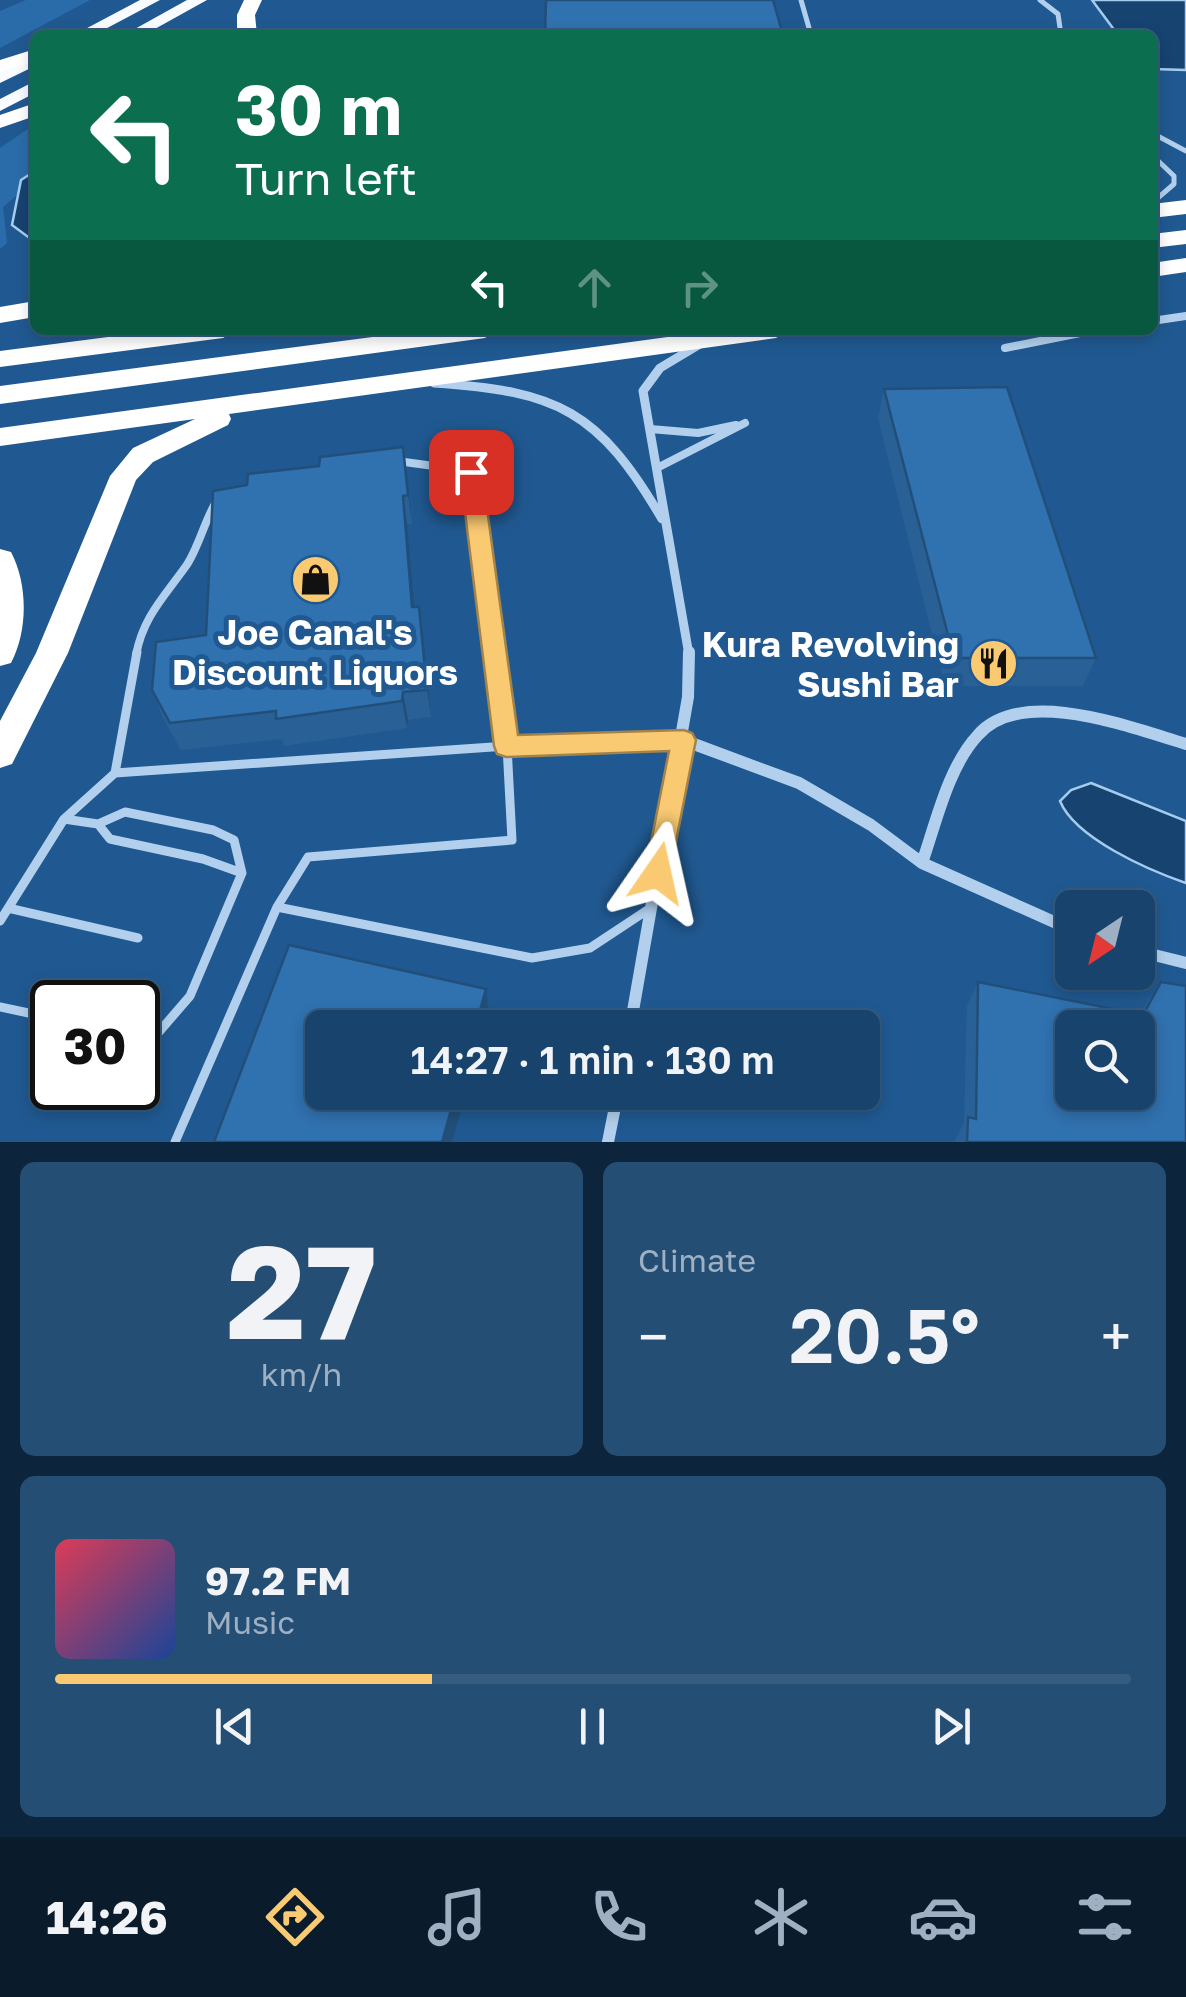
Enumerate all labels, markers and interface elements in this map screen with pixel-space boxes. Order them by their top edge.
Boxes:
text: 30 m [235,66,402,150]
icon: left [70,70,200,200]
text: Turn left [235,151,417,205]
icon: left [462,260,517,315]
icon: ahead [567,260,622,315]
icon: right [672,260,727,315]
pin [429,430,514,515]
icon: arrive [444,445,499,500]
shop icon: Joe Canal's Discount Liquors [289,554,341,606]
place label: Joe Canal's Discount Liquors [172,611,458,693]
place label: Kura Revolving Sushi Bar [702,623,959,705]
restaurant icon: Kura Revolving Sushi Bar [968,638,1020,690]
position arrow [606,821,710,925]
north arrow [1055,890,1155,990]
map controls [1055,890,1155,1110]
speed limit sign: 30 [30,980,160,1110]
button: search [1055,1010,1155,1110]
text: 14:27 · 1 min · 130 m [411,1037,774,1082]
text: 27 [226,1212,377,1368]
text: Climate [638,1241,756,1279]
text: 20.5° [789,1289,980,1380]
text: − [638,1303,668,1369]
text: + [1101,1303,1131,1369]
text: km/h [261,1355,342,1393]
text: 97.2 FM [205,1558,351,1603]
text: Music [205,1603,295,1641]
icon: previous [207,1699,262,1754]
icon: pause [565,1699,620,1754]
icon: next [924,1699,979,1754]
icon: directions [260,1882,330,1952]
icon: music [422,1882,492,1952]
icon: phone [584,1882,654,1952]
icon: climate [746,1882,816,1952]
icon: car [908,1882,978,1952]
icon: filters [1070,1882,1140,1952]
text: 14:26 [46,1890,168,1944]

